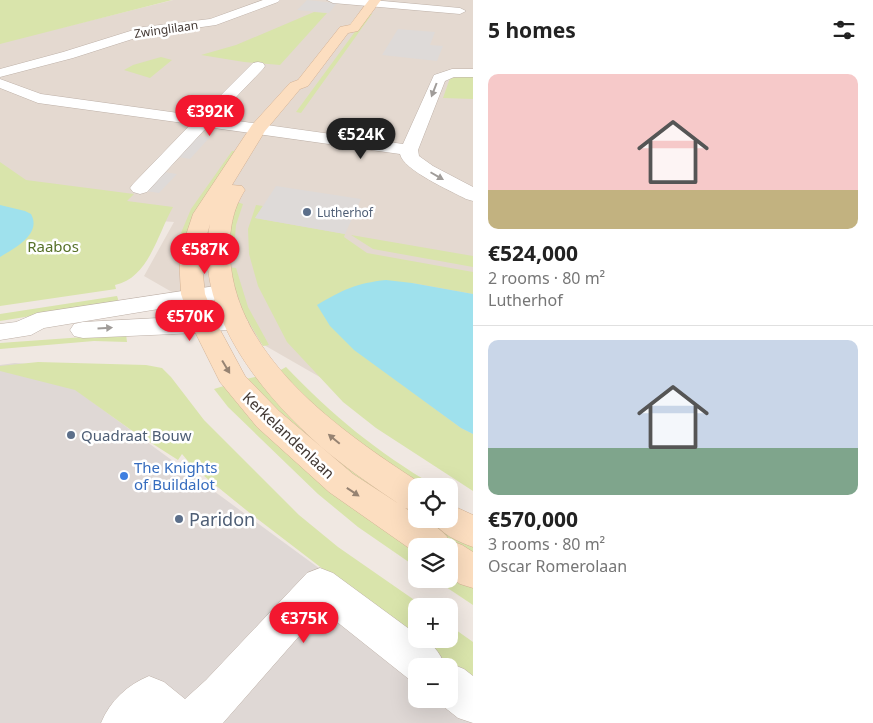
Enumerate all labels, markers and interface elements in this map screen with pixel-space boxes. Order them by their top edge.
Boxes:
street label: Zwinglilaan [133,16,199,42]
text: 5 homes [488,16,576,44]
icon: filters [830,16,858,44]
one-way arrow [430,83,438,98]
pin: €392K [175,94,245,137]
text: €392K [186,100,234,122]
icon: home [628,107,718,197]
pin: €524K [326,118,396,160]
text: €524K [337,123,385,145]
one-way arrow [430,172,443,181]
place label: Lutherhof [317,204,374,221]
marker: Lutherhof [301,206,313,218]
pin: €587K [170,232,240,275]
park label: Raabos [27,236,79,256]
text: €587K [181,238,229,260]
text: €524,000 [488,239,578,267]
text: 2 rooms · 80 m² [488,267,605,289]
text: Lutherhof [488,289,563,311]
pin: €570K [155,300,225,342]
text: €570K [166,305,214,327]
one-way arrow [98,324,114,332]
one-way arrow [221,360,230,373]
icon: home [628,372,718,462]
street label: Kerkelandenlaan [239,387,339,483]
place label: Quadraat Bouw [81,425,192,445]
marker: Quadraat Bouw [65,429,77,441]
one-way arrow [328,434,340,445]
place label: The Knights of Buildalot [134,457,218,494]
marker: The Knights of Buildalot [118,470,130,482]
map controls [408,478,458,708]
button: locate [408,478,458,528]
one-way arrow [346,487,360,497]
text: €570,000 [488,505,578,533]
place label: Paridon [189,507,255,531]
marker: Paridon [173,513,185,525]
text: 3 rooms · 80 m² [488,533,605,555]
button: layers [408,538,458,588]
text: Oscar Romerolaan [488,555,627,577]
button: + [408,598,458,648]
pin: €375K [269,602,339,644]
text: €375K [280,607,328,629]
button: − [408,658,458,708]

